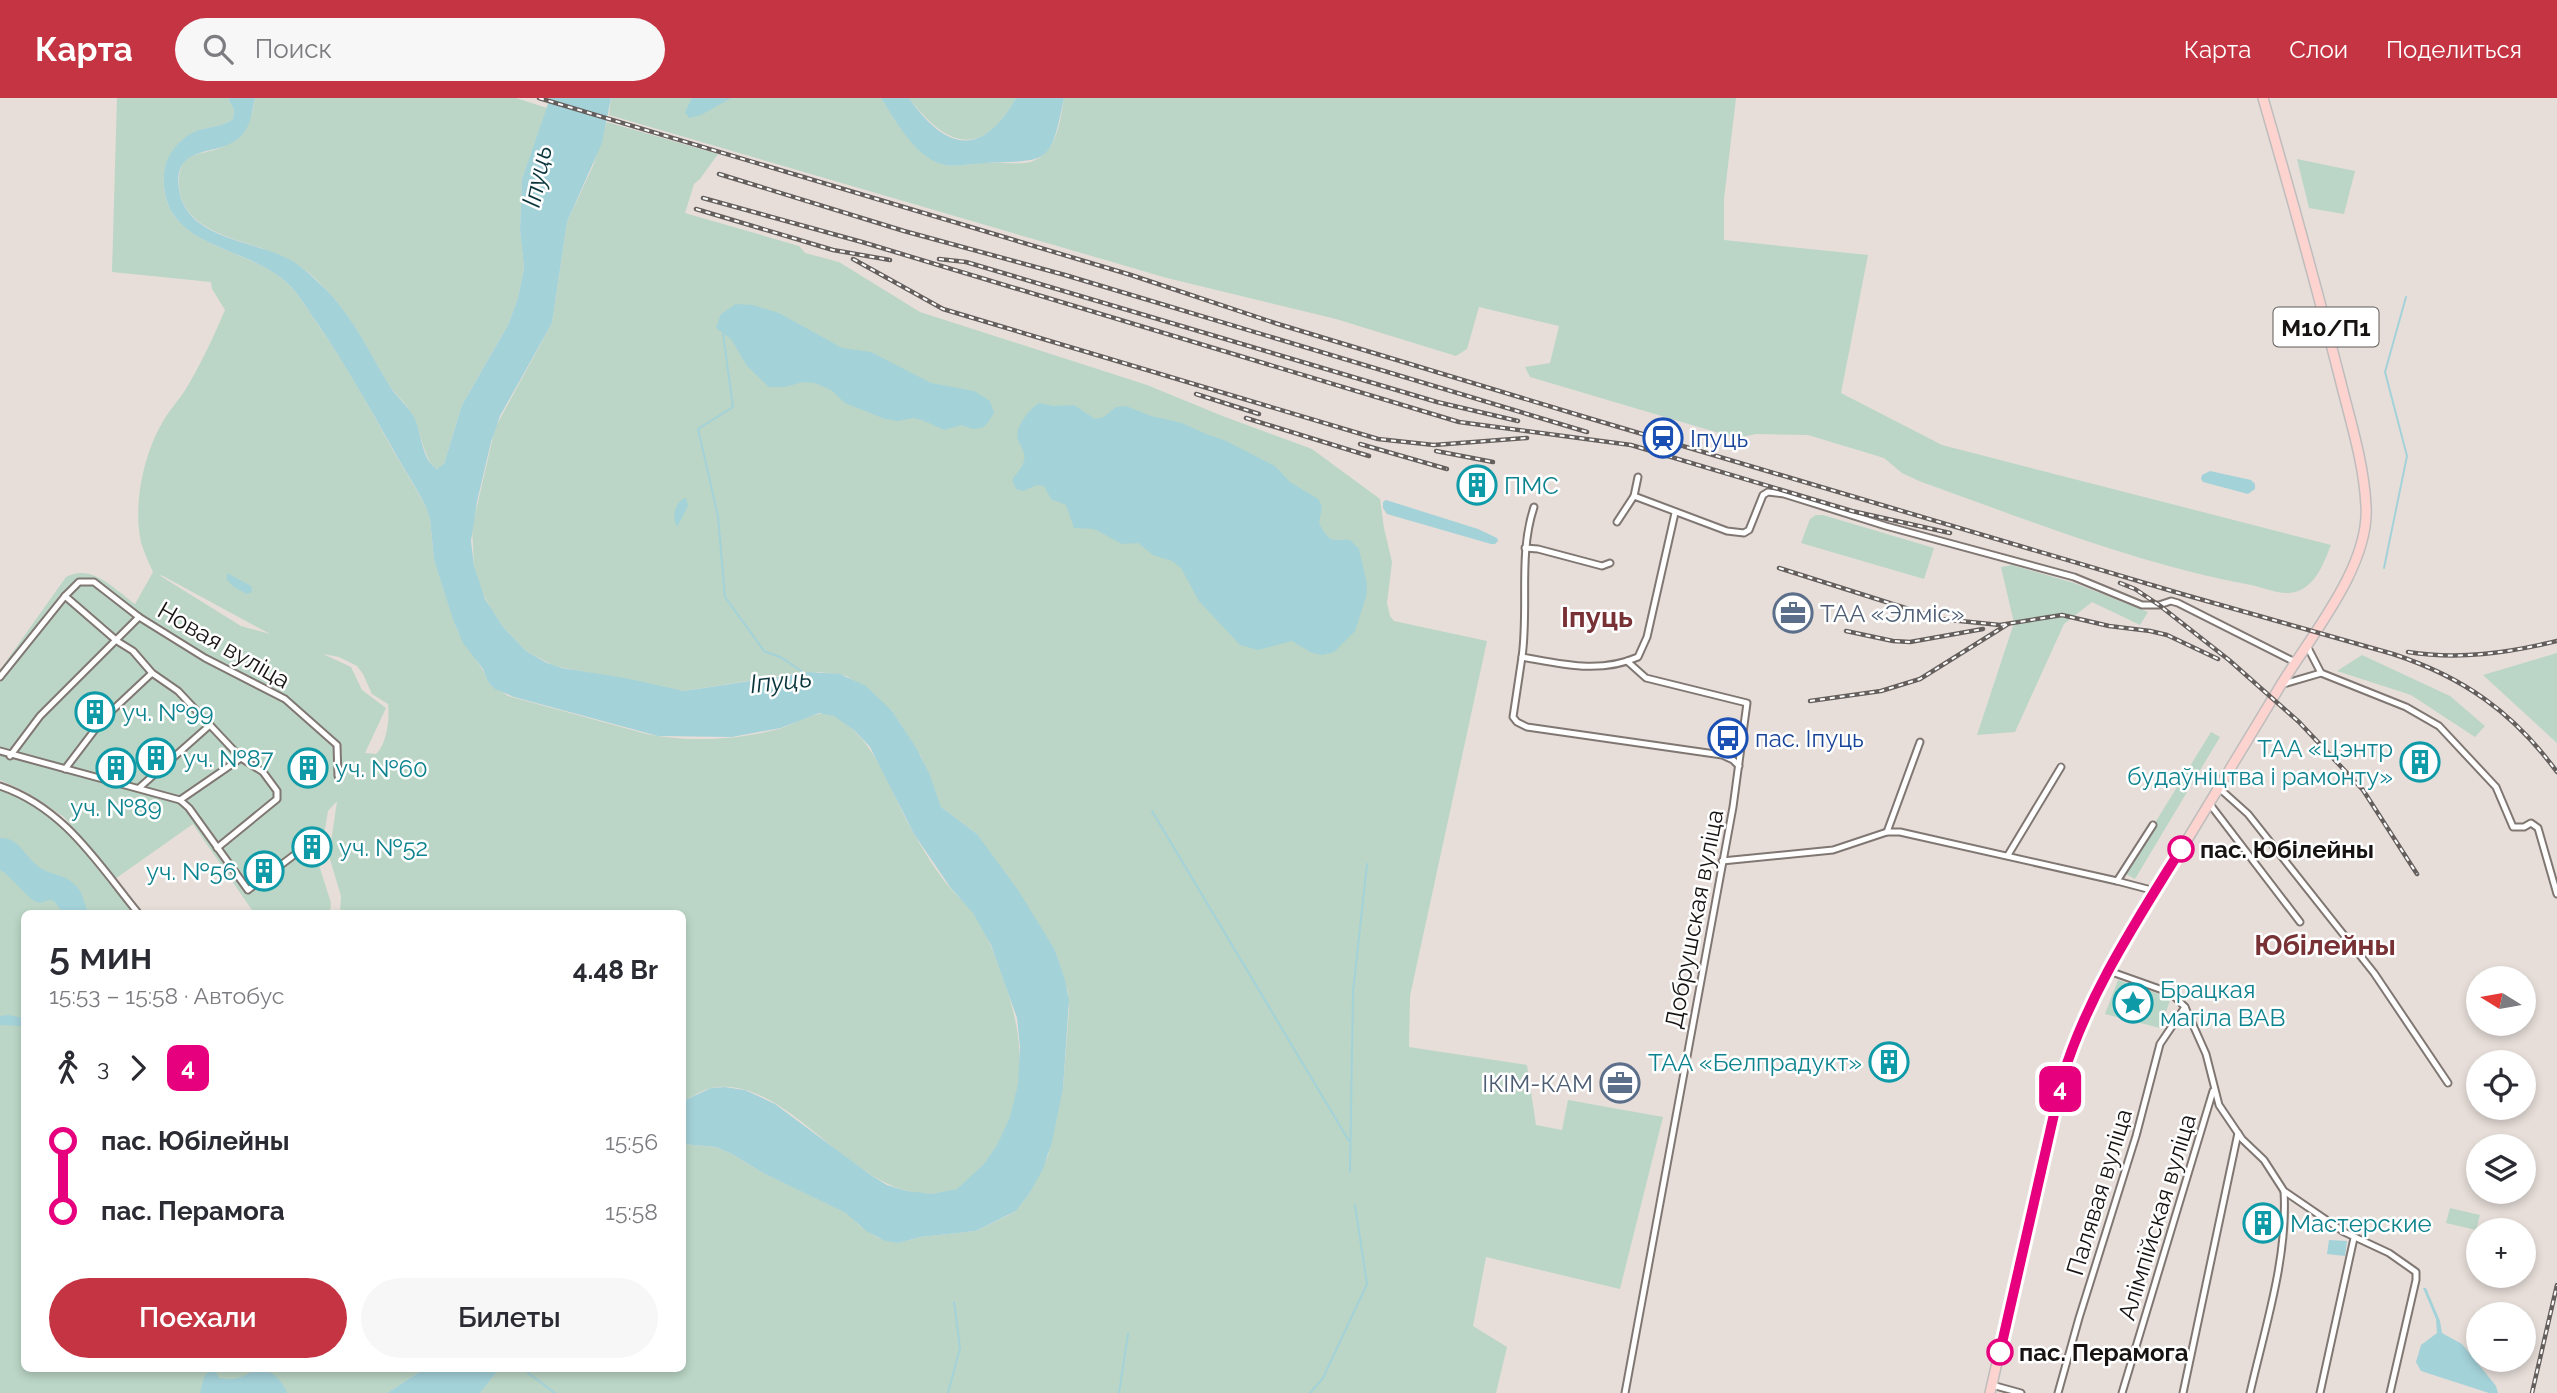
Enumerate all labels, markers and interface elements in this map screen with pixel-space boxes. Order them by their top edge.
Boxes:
search box [175,18,665,81]
text: Карта [35,30,133,69]
icon: search [199,30,237,68]
text: Поиск [255,34,332,64]
text: Карта [2184,35,2251,64]
text: Слои [2289,35,2348,64]
text: Поделиться [2386,35,2522,64]
water label: Іпуць [516,142,558,210]
road number: М10/П1 [2274,308,2378,346]
station icon: Іпуць [1642,417,1684,459]
place label: Іпуць [1690,424,1748,453]
building icon: ПМС [1456,464,1498,506]
place label: ПМС [1504,471,1559,500]
office icon: ТАА «Элміс» [1772,592,1814,634]
street label: Новая вуліца [153,595,295,695]
place label: ТАА «Элміс» [1820,599,1964,628]
district label: Іпуць [1561,601,1633,634]
water label: Іпуць [748,663,814,699]
building icon: уч. №99 [74,691,116,733]
place label: уч. №99 [122,698,214,727]
bus stop icon: пас. Іпуць [1707,717,1749,759]
place label: пас. Іпуць [1755,724,1864,753]
place label: ТАА «Цэнтр будаўніцтва і рамонту» [2127,734,2393,791]
building icon: уч. №87 [135,737,177,779]
building icon: ТАА «Цэнтр будаўніцтва і рамонту» [2399,741,2441,783]
place label: уч. №87 [183,744,274,773]
building icon: уч. №89 [95,747,137,789]
building icon: уч. №60 [287,747,329,789]
place label: уч. №60 [335,754,428,783]
place label: уч. №89 [70,793,162,822]
street label: Добрушская вуліца [1659,807,1729,1031]
building icon: уч. №52 [291,826,333,868]
place label: уч. №52 [339,833,428,862]
place label: пас. Юбілейны [2200,835,2374,864]
marker: пас. Юбілейны [2168,836,2194,862]
building icon: уч. №56 [243,850,285,892]
place label: уч. №56 [146,857,237,886]
district label: Юбілейны [2254,929,2396,962]
text: 5 мин [49,933,152,978]
text: 4.48 Br [573,955,658,985]
north arrow [2466,966,2536,1036]
map controls [2466,966,2536,1372]
place label: Брацкая магіла ВАВ [2160,975,2286,1032]
text: 15:53 – 15:58 · Автобус [49,982,284,1009]
place icon: Брацкая магіла ВАВ [2112,982,2154,1024]
building icon: ТАА «Белпрадукт» [1868,1041,1910,1083]
place label: ТАА «Белпрадукт» [1648,1048,1862,1077]
icon: walk [49,1049,87,1087]
icon: forward [119,1049,157,1087]
button: locate [2466,1050,2536,1120]
text: 4 [181,1053,195,1082]
text: 3 [97,1054,109,1081]
office icon: ІКІМ-КАМ [1599,1062,1641,1104]
line badge: 4 [2037,1066,2083,1112]
place label: ІКІМ-КАМ [1482,1069,1593,1098]
text: 4 [2053,1074,2067,1103]
street label: Палявая вуліца [2060,1105,2138,1279]
street label: Алімпійская вуліца [2112,1110,2202,1324]
text: пас. Юбілейны [101,1126,289,1156]
text: 15:56 [605,1128,658,1155]
button: layers [2466,1134,2536,1204]
text: пас. Перамога [101,1196,285,1226]
text: 15:58 [605,1198,658,1225]
building icon: Мастерские [2242,1202,2284,1244]
place label: Мастерские [2290,1209,2432,1238]
button: + [2466,1218,2536,1288]
button: Поехали [49,1278,347,1358]
button: Билеты [361,1278,658,1358]
button: − [2466,1302,2536,1372]
place label: пас. Перамога [2019,1338,2189,1367]
marker: пас. Перамога [1987,1339,2013,1365]

